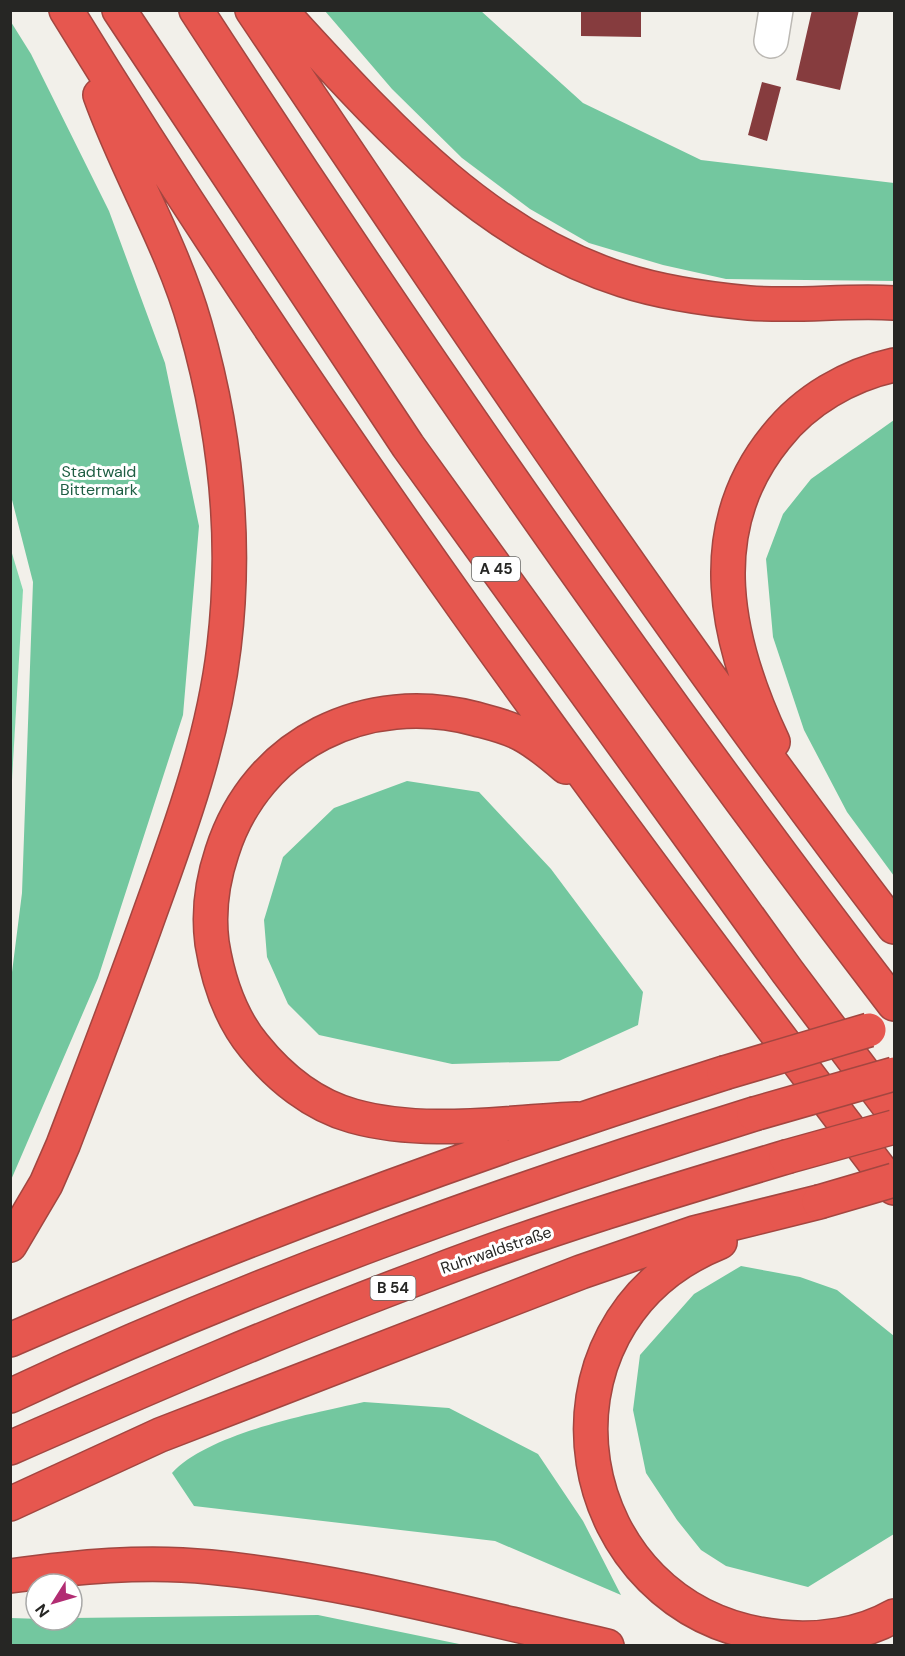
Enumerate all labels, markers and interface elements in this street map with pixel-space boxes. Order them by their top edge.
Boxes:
park label: Stadtwald Bittermark [60,461,138,500]
road number: A 45 [472,557,520,581]
street label: Ruhrwaldstraße [438,1221,554,1279]
road number: B 54 [370,1276,416,1300]
north arrow [24,1572,84,1632]
text: N [31,1600,54,1622]

